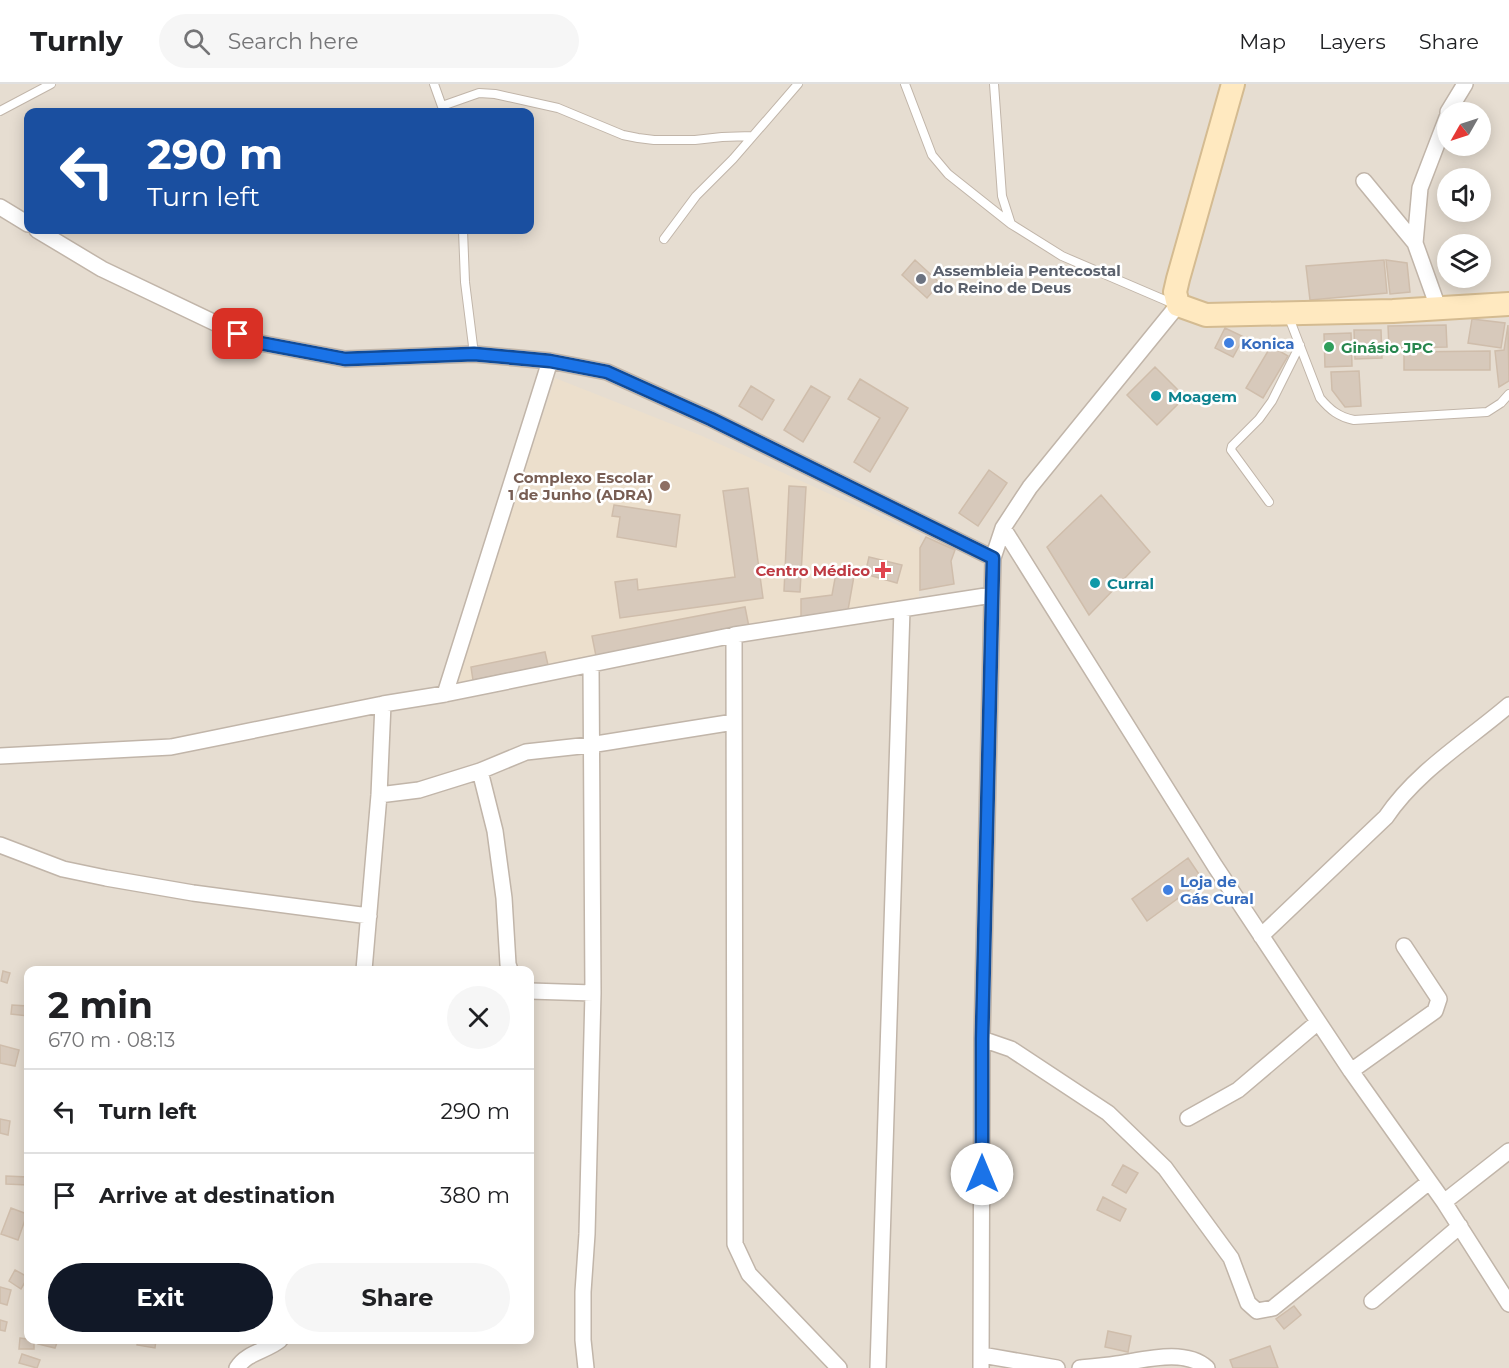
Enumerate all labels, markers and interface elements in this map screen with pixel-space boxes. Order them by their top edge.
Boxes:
search box [159,14,579,68]
text: Turnly [30,24,123,58]
icon: search [180,25,213,58]
text: Search here [228,28,359,55]
text: Map [1239,29,1286,54]
text: Layers [1319,29,1386,54]
text: Share [1419,29,1479,54]
north arrow [1437,102,1491,156]
map controls [1437,102,1491,288]
text: 290 m [147,128,283,180]
icon: left [48,132,126,210]
button: sound [1437,168,1491,222]
text: Turn left [147,180,260,213]
button: layers [1437,234,1491,288]
place label: Assembleia Pentecostal do Reino de Deus [932,261,1121,297]
marker: Assembleia Pentecostal do Reino de Deus [914,272,928,286]
pin [212,308,263,359]
icon: arrive [221,317,254,350]
place label: Konica [1241,334,1295,353]
marker: Konica [1222,336,1236,350]
place label: Ginásio JPC [1341,338,1433,357]
marker: Ginásio JPC [1322,340,1336,354]
place label: Moagem [1168,387,1237,406]
marker: Moagem [1149,389,1163,403]
place label: Complexo Escolar 1 de Junho (ADRA) [508,468,654,504]
marker: Complexo Escolar 1 de Junho (ADRA) [658,479,672,493]
place label: Centro Médico [755,561,870,580]
marker: Centro Médico [874,561,892,579]
place label: Curral [1107,574,1154,593]
marker: Curral [1088,576,1102,590]
place label: Loja de Gás Cural [1180,872,1254,908]
marker: Loja de Gás Cural [1161,883,1175,897]
text: 2 min [48,983,153,1027]
button: close [447,986,510,1049]
text: 670 m · 08:13 [48,1028,175,1052]
icon: left [48,1095,81,1128]
text: Turn left [99,1098,197,1125]
text: 290 m [440,1098,510,1125]
position arrow [950,1142,1014,1206]
icon: arrive [48,1179,81,1212]
text: Arrive at destination [99,1182,335,1209]
text: 380 m [440,1182,510,1209]
button: Exit [48,1263,273,1332]
button: Share [285,1263,510,1332]

